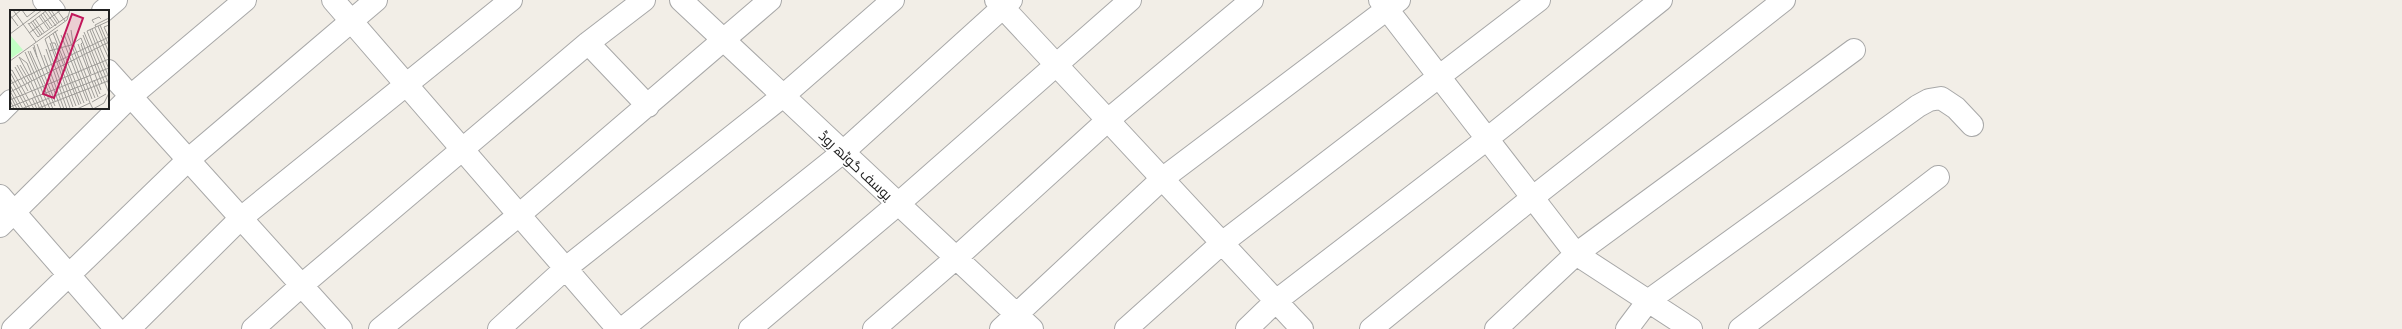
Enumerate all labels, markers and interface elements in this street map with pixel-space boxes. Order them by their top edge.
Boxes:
inset map [10,10,109,109]
street label: یوسف گوٹھ روڈ [816,127,897,204]

